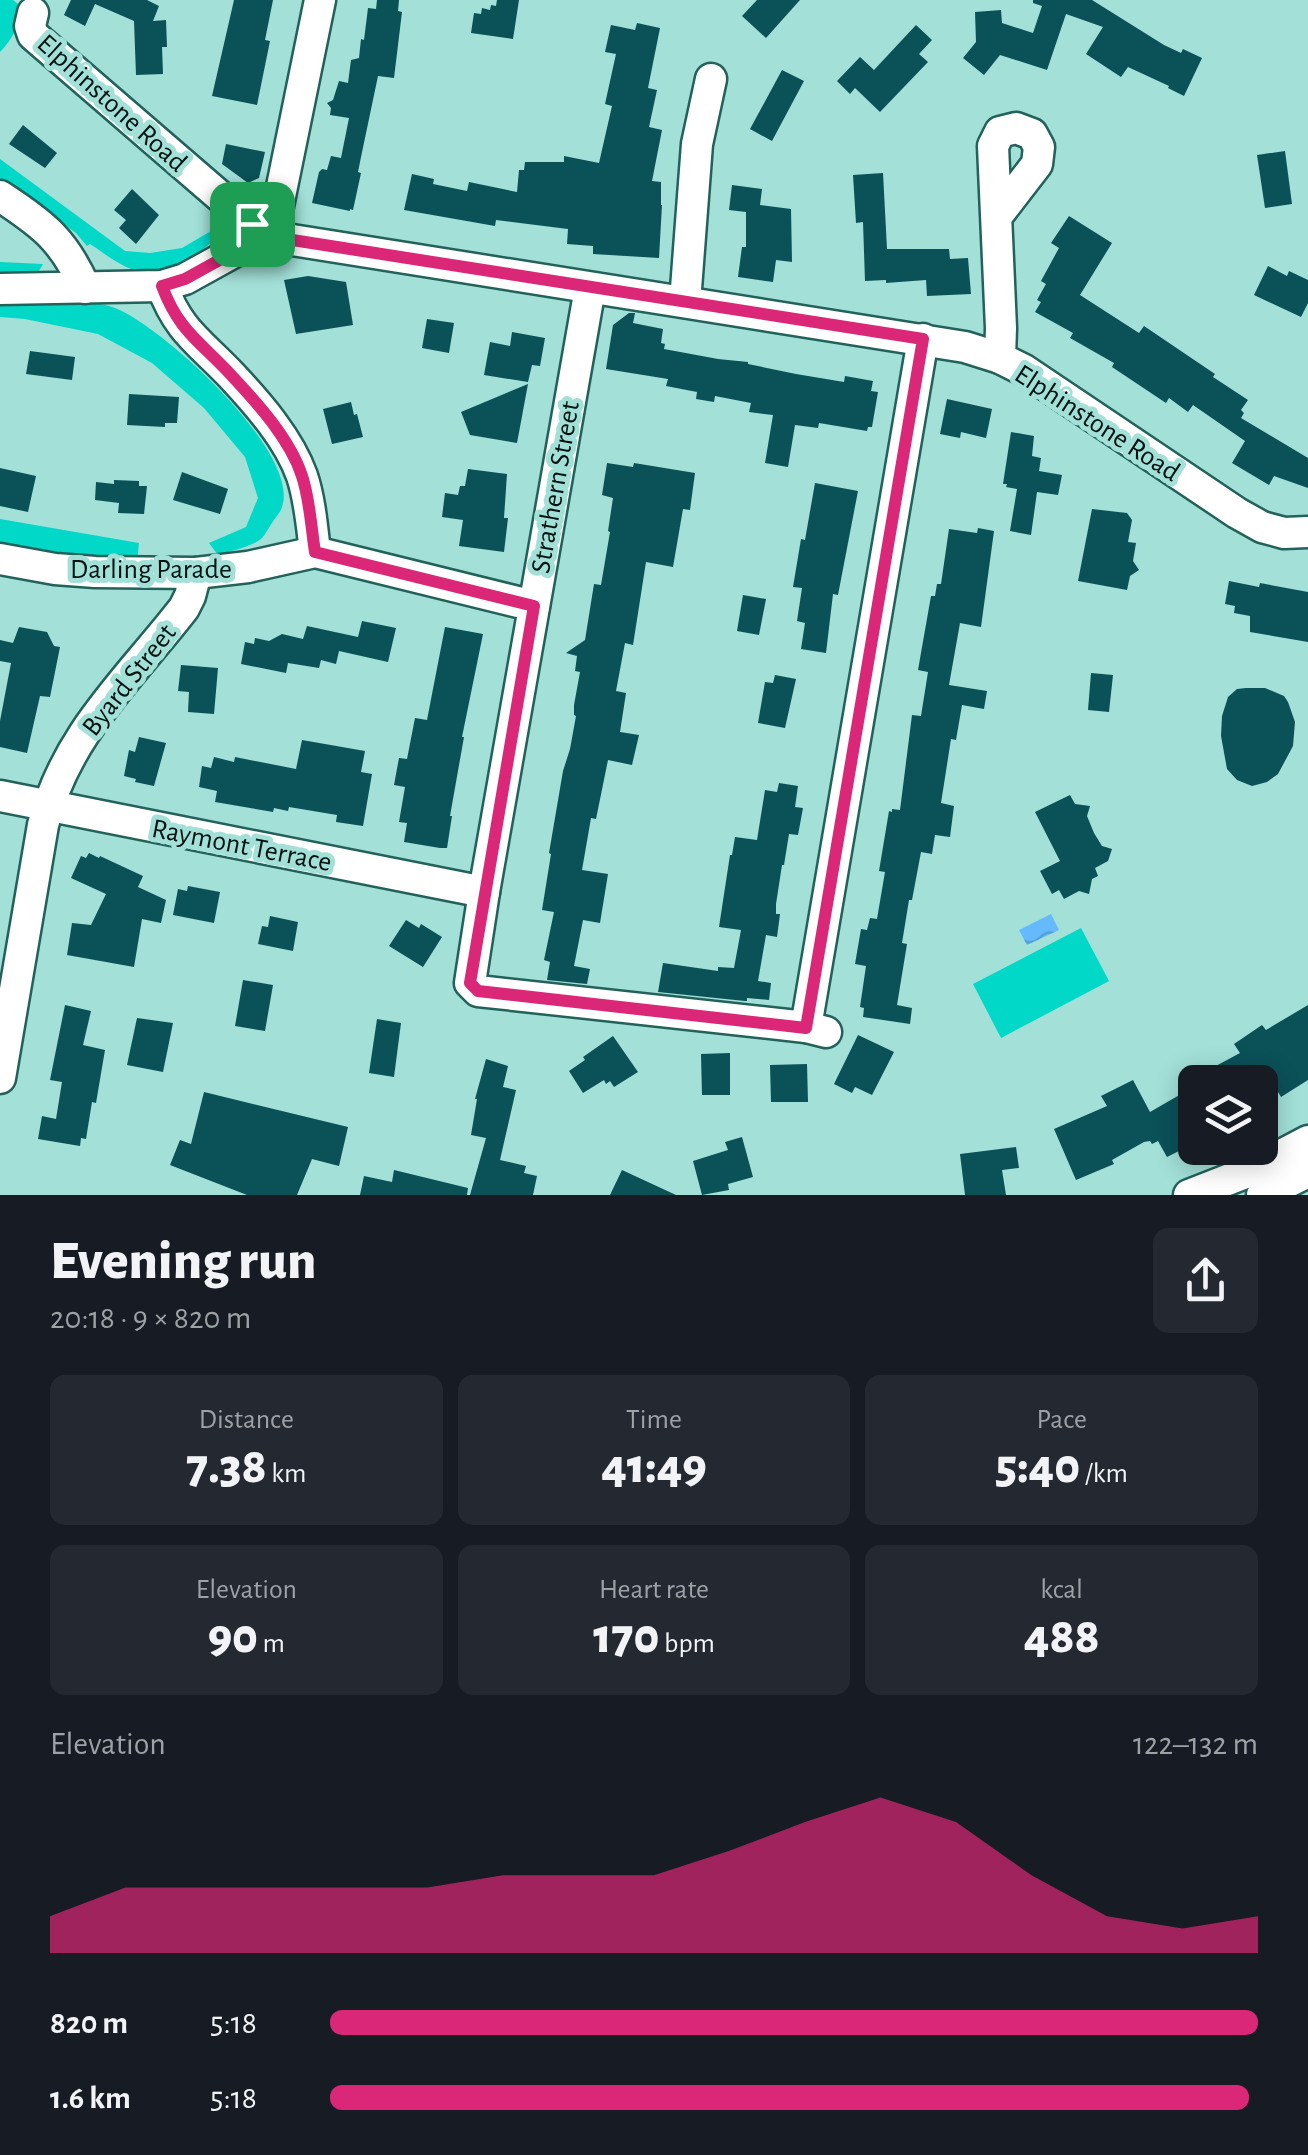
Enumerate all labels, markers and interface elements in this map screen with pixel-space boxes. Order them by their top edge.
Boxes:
street label: Elphinstone Road [32,29,192,178]
pin [210,182,295,267]
icon: arrive [225,197,280,252]
street label: Elphinstone Road [1009,360,1184,487]
street label: Strathern Street [527,399,585,576]
street label: Darling Parade [70,556,232,584]
street label: Byard Street [78,619,182,741]
street label: Raymont Terrace [149,815,334,877]
map controls [1178,1065,1278,1165]
button: layers [1178,1065,1278,1165]
button: share [1153,1228,1258,1333]
text: Evening run [50,1234,316,1289]
text: 20:18 · 9 × 820 m [50,1302,251,1334]
text: Distance [199,1406,294,1434]
text: Time [626,1406,682,1434]
text: Pace [1036,1406,1087,1434]
text: 7.38 [186,1442,267,1492]
text: 41:49 [601,1442,707,1492]
text: 5:40 [995,1442,1080,1492]
text: km [267,1460,306,1488]
text: /km [1080,1460,1128,1488]
text: Elevation [196,1576,297,1604]
text: Heart rate [599,1576,709,1604]
text: kcal [1040,1576,1083,1604]
text: 90 [208,1612,258,1662]
text: 170 [593,1612,659,1662]
text: 488 [1024,1612,1100,1662]
text: m [258,1630,285,1658]
text: bpm [659,1630,715,1658]
text: Elevation [50,1728,166,1760]
text: 122–132 m [1133,1728,1258,1760]
text: 820 m [50,2007,128,2039]
text: 5:18 [210,2007,257,2039]
text: 1.6 km [50,2082,131,2114]
text: 5:18 [210,2082,257,2114]

